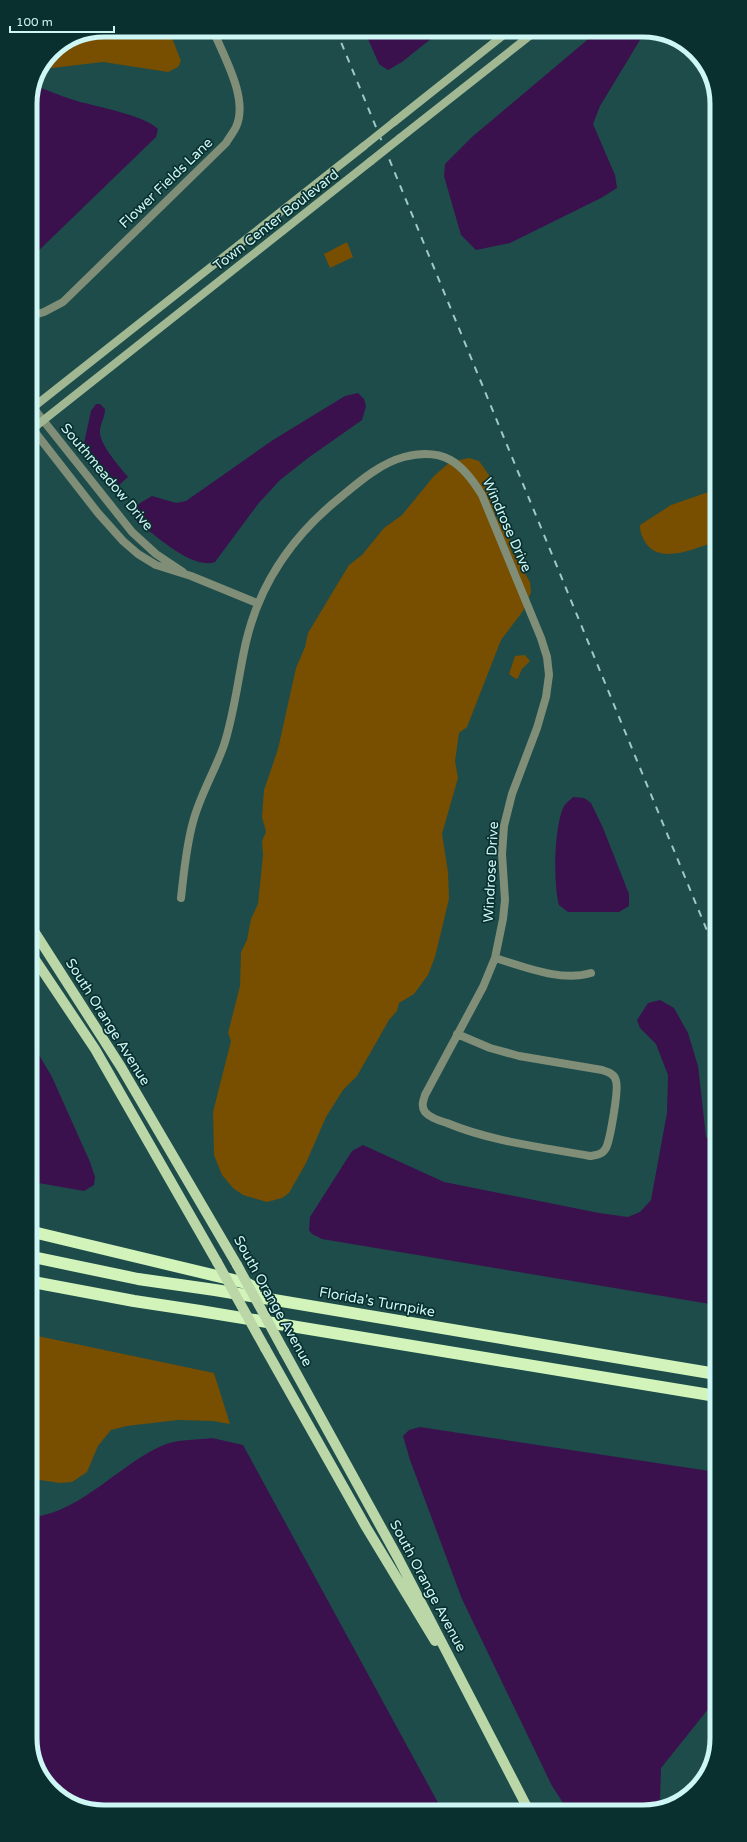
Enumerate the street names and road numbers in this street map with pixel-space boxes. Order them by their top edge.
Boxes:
street label: Flower Fields Lane [116,134,216,232]
street label: Town Center Boulevard [210,166,342,274]
street label: Southmeadow Drive [57,420,157,534]
street label: Windrose Drive [479,475,535,575]
street label: Windrose Drive [480,821,502,923]
street label: South Orange Avenue [62,955,154,1089]
street label: South Orange Avenue [230,1233,316,1369]
street label: Florida's Turnpike [318,1283,436,1321]
street label: South Orange Avenue [386,1517,470,1655]

